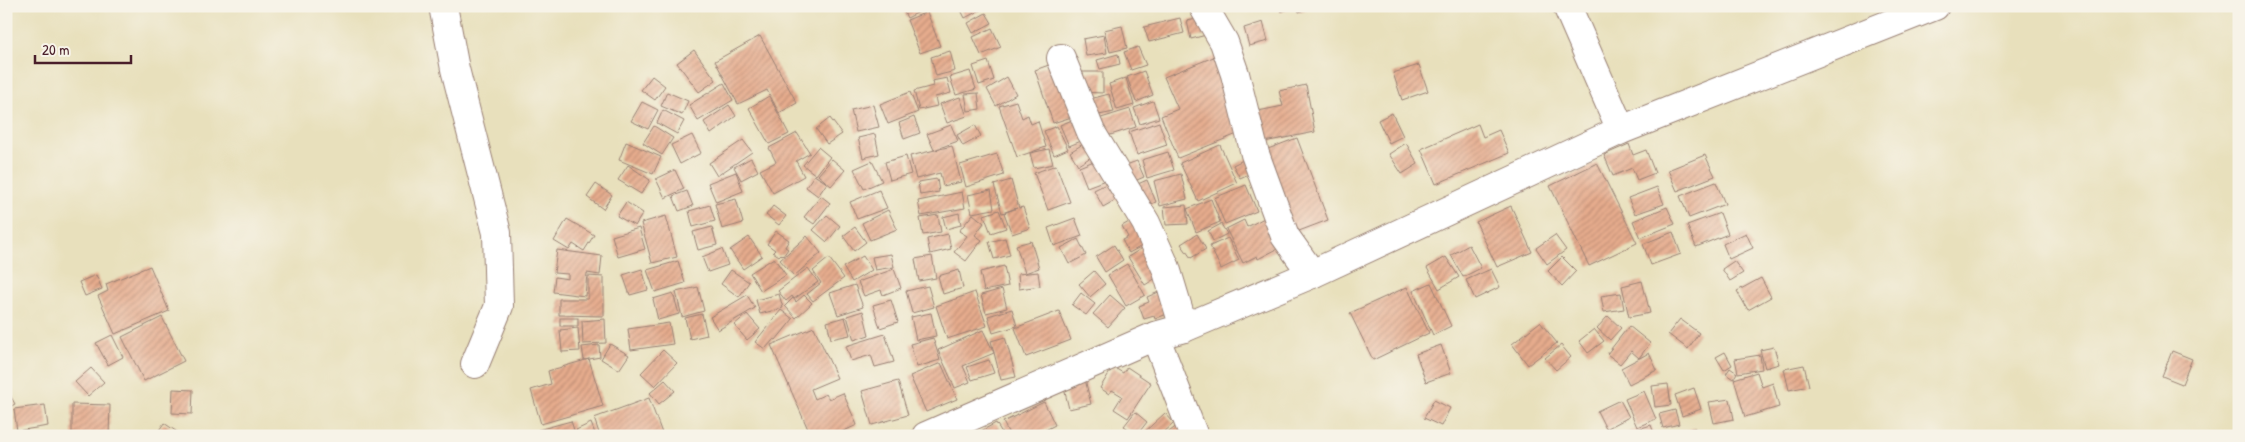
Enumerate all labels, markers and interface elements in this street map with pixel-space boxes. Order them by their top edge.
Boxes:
scale bar [35,32,131,64]
text: 20 m [42,39,69,60]

